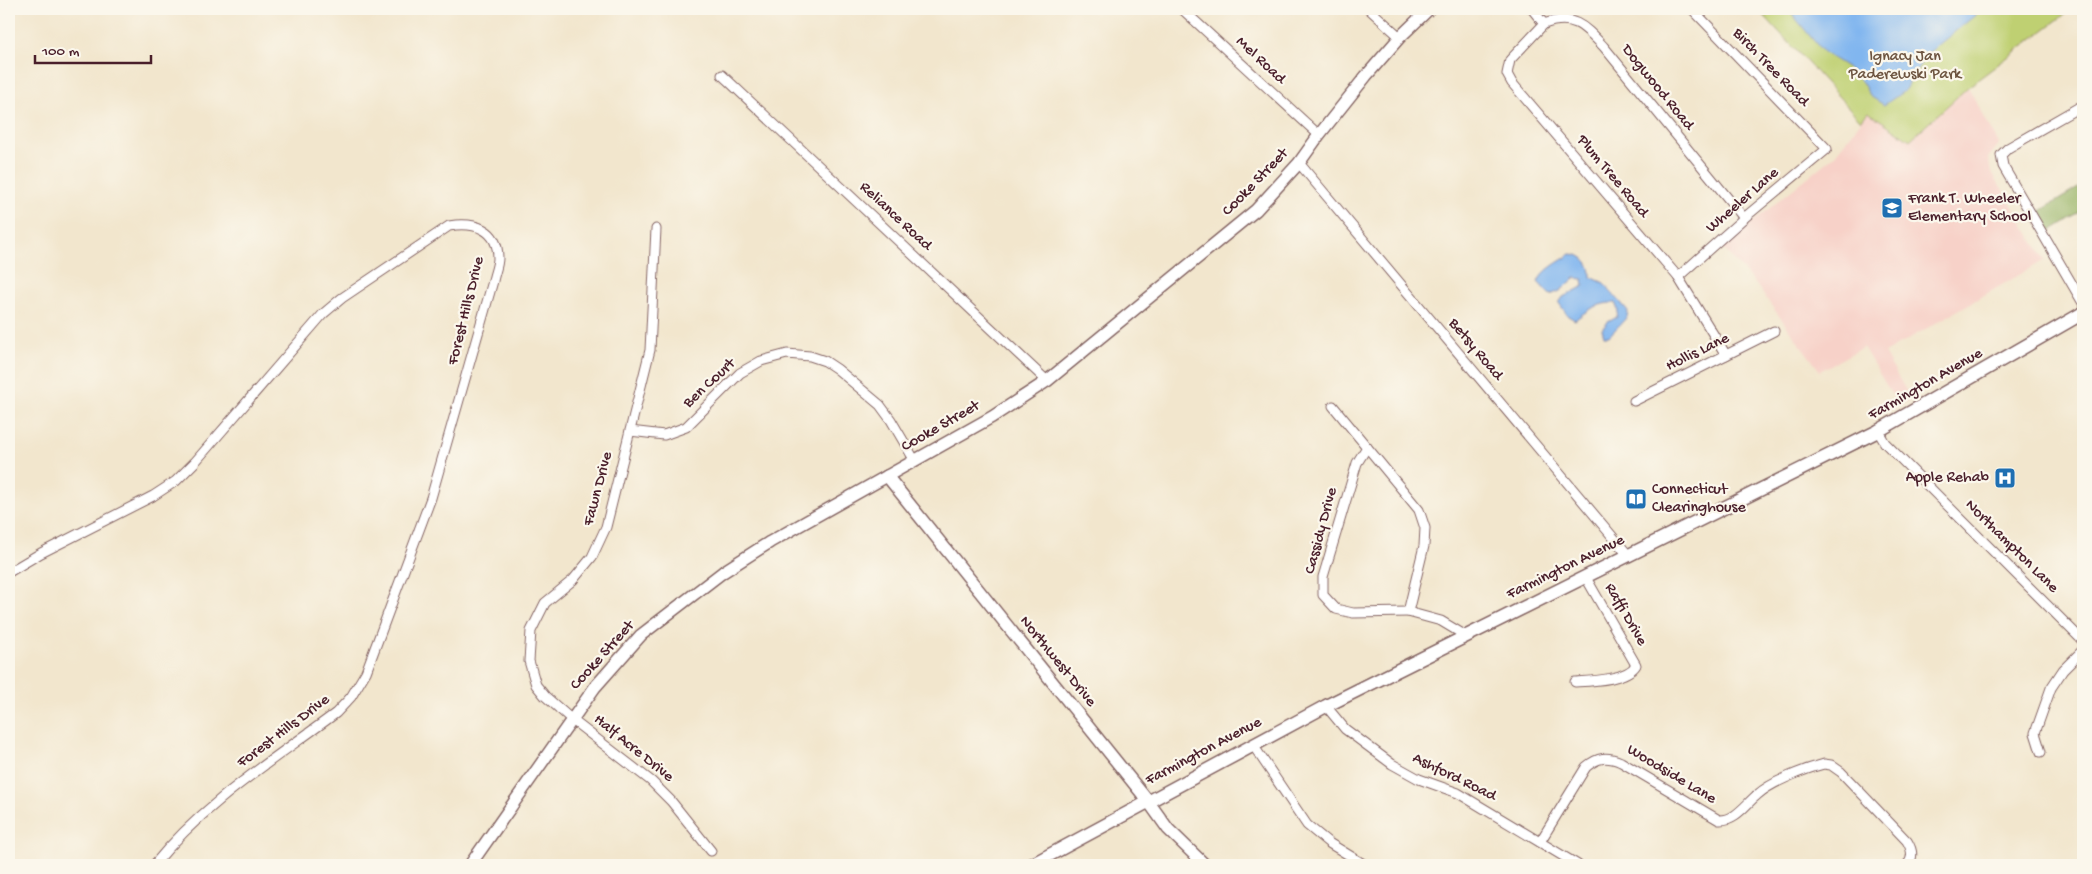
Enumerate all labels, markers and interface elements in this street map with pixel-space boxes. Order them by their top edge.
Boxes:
street label: Birch Tree Road [1727,24,1813,113]
scale bar [35,32,151,64]
street label: Mel Road [1231,33,1290,90]
street label: Dogwood Road [1616,40,1698,136]
text: 100 m [41,43,80,61]
park label: Ignacy Jan Paderewski Park [1848,48,1963,85]
street label: Plum Tree Road [1571,131,1653,223]
street label: Cooke Street [1219,144,1294,221]
street label: Wheeler Lane [1703,164,1784,238]
street label: Reliance Road [855,178,937,257]
place label: Frank T. Wheeler Elementary School [1907,190,2031,227]
school or university icon: Frank T. Wheeler Elementary School [1880,196,1904,220]
street label: Forest Hills Drive [444,254,490,368]
street label: Betsy Road [1443,314,1508,386]
street label: Hollis Lane [1663,329,1733,376]
street label: Farmington Avenue [1865,344,1987,426]
street label: Ben Court [679,354,741,414]
street label: Cooke Street [899,396,985,457]
street label: Fawn Drive [580,449,618,529]
hospital icon: Apple Rehab [1993,466,2017,490]
place label: Apple Rehab [1906,469,1990,488]
place label: Connecticut Clearinghouse [1652,481,1746,518]
street label: Cassidy Drive [1301,485,1343,576]
library icon: Connecticut Clearinghouse [1624,487,1648,511]
street label: Northampton Lane [1960,496,2062,598]
street label: Farmington Avenue [1503,531,1629,605]
street label: Raffi Drive [1599,580,1651,650]
street label: Northwest Drive [1015,613,1100,712]
street label: Cooke Street [567,616,640,695]
street label: Forest Hills Drive [233,691,335,774]
street label: Half Acre Drive [589,711,678,788]
street label: Farmington Avenue [1142,713,1266,791]
street label: Woodside Lane [1623,741,1720,810]
street label: Ashford Road [1409,750,1500,807]

